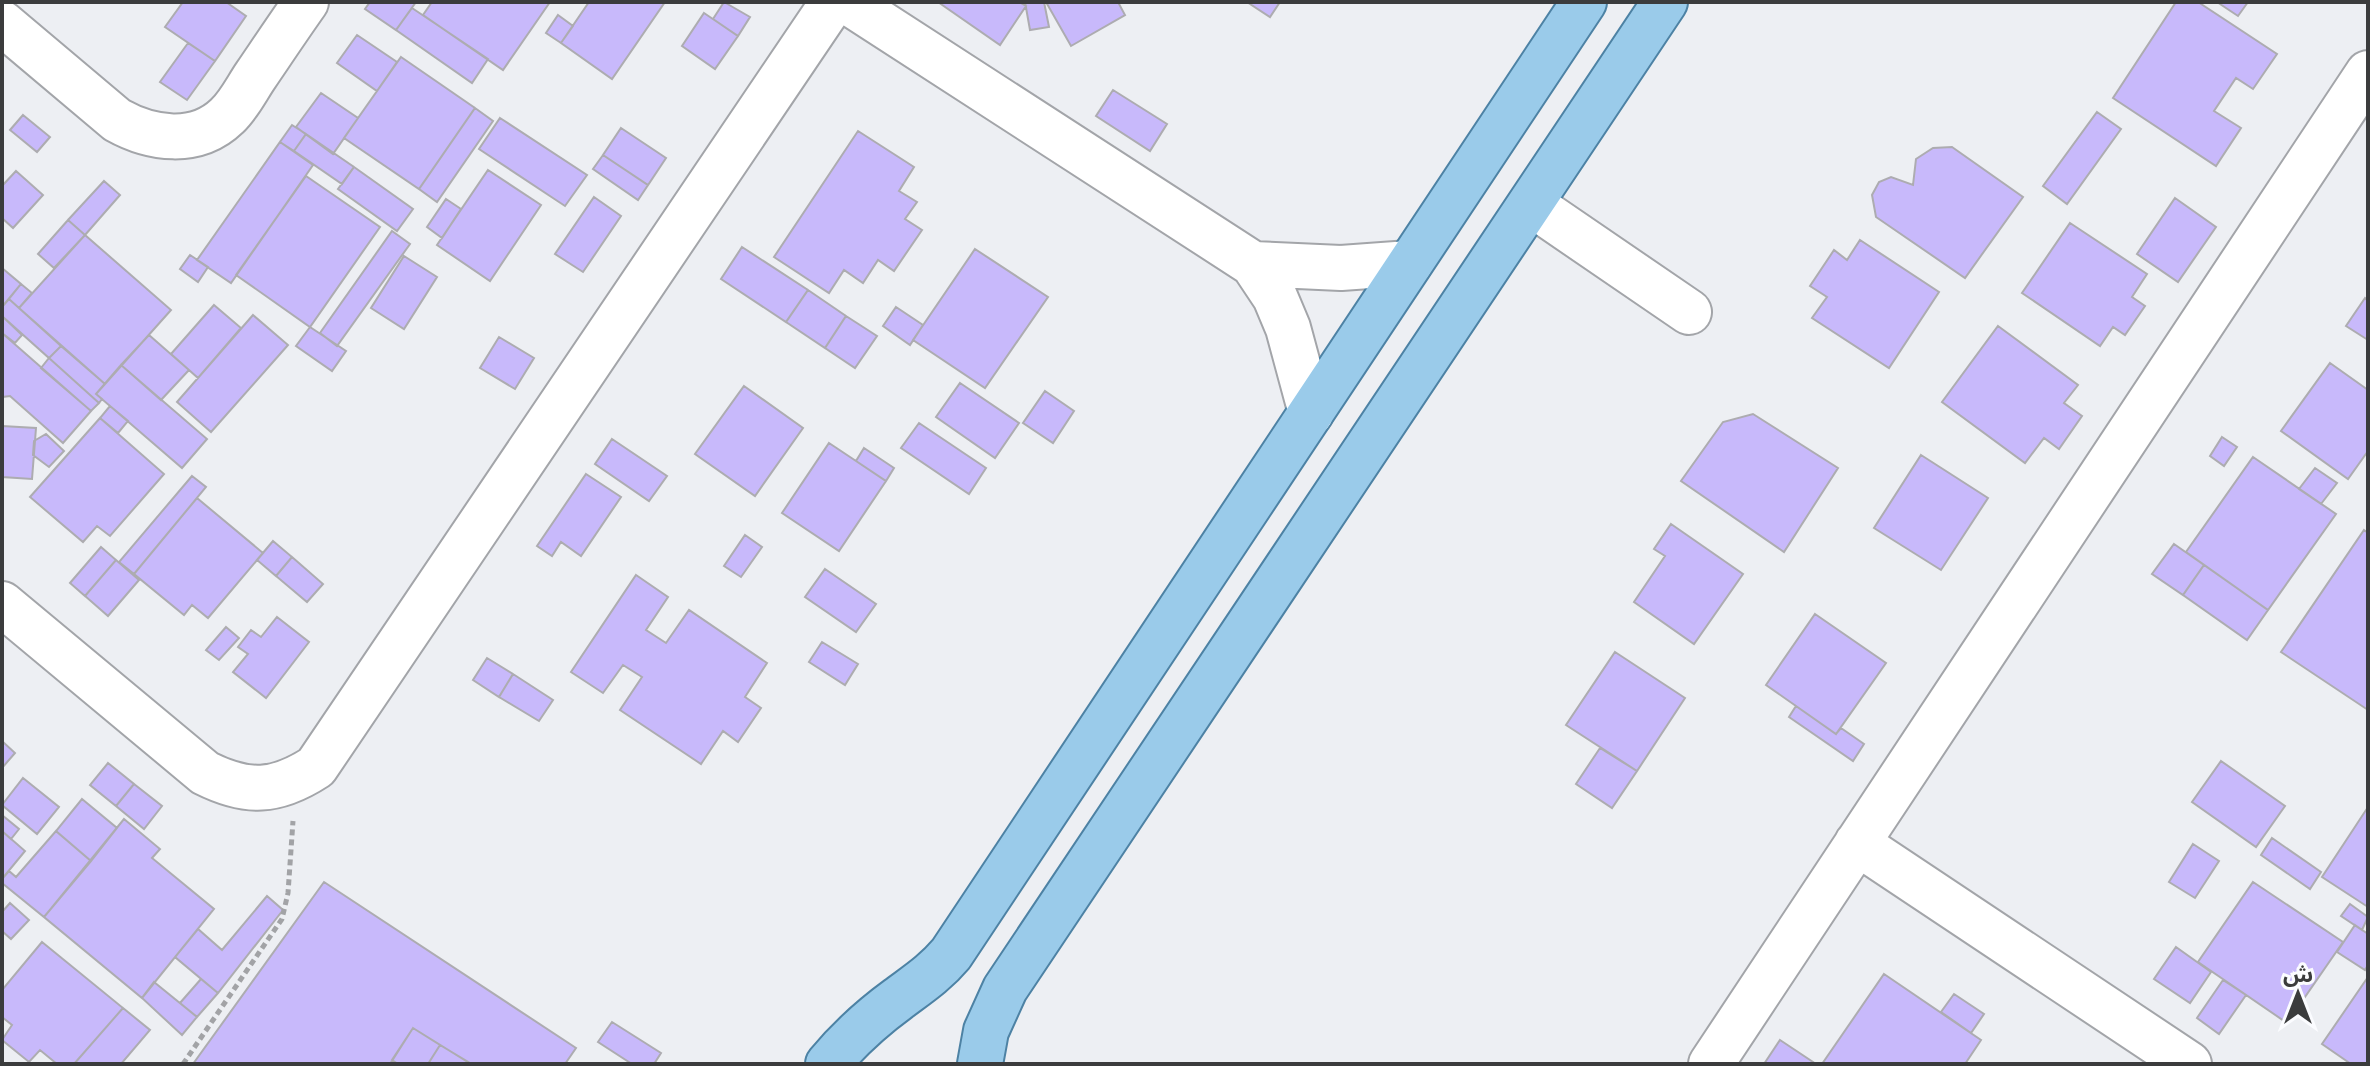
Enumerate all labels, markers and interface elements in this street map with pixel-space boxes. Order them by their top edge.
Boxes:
north arrow [2258,954,2338,1034]
text: ش [2283,961,2313,987]

